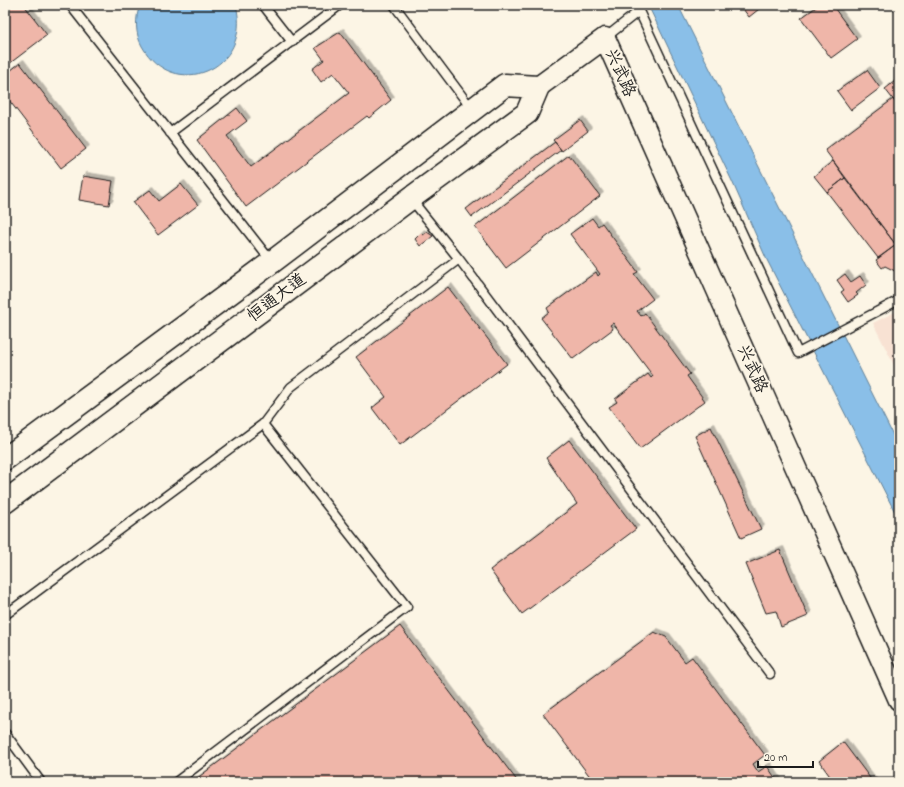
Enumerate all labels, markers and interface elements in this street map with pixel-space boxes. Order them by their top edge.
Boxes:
street label: 兴武路 [598,45,642,101]
street label: 恒通大道 [242,268,312,328]
street label: 兴武路 [730,341,774,397]
scale bar [758,743,813,769]
text: 20 m [764,749,787,767]

